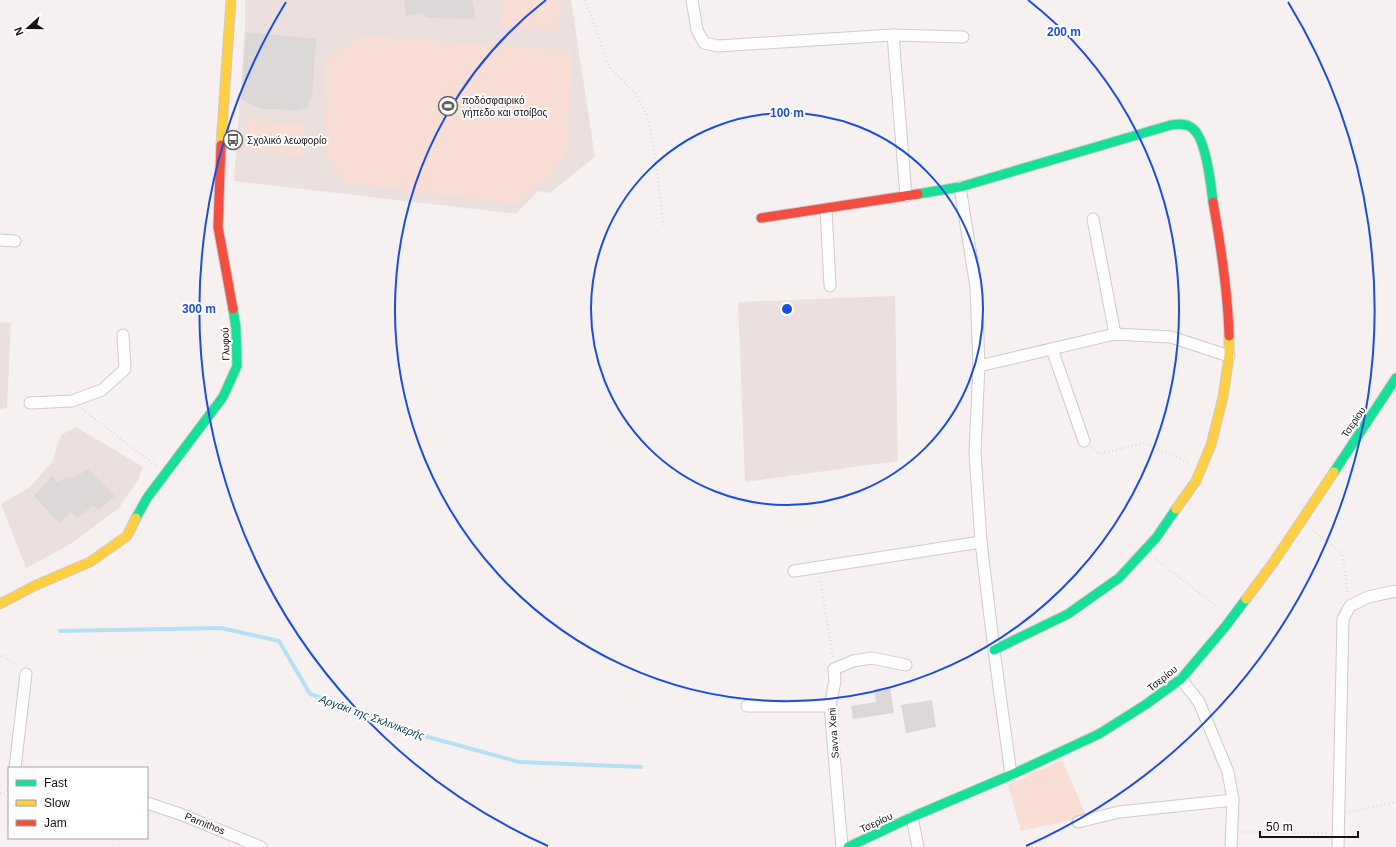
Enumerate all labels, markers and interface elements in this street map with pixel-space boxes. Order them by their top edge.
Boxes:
north arrow [8,8,48,48]
text: 200 m [1047,25,1081,39]
text: N [12,26,26,37]
sports icon: ποδόσφαιρικό γήπεδο και στοίβος [437,95,459,117]
place label: ποδόσφαιρικό γήπεδο και στοίβος [462,95,548,118]
text: 100 m [770,106,804,120]
bus stop icon: Σχολικό λεωφορίο [222,129,244,151]
place label: Σχολικό λεωφορίο [247,135,327,146]
text: 300 m [182,302,216,316]
centre of rings [780,302,794,316]
street label: Γλυφού [219,327,232,361]
street label: Τσερίου [1339,405,1368,440]
street label: Τσερίου [1145,663,1179,694]
water label: Αργάκι της Σκλινικερής [316,692,427,743]
street label: Savva Xeni [826,707,841,759]
legend [8,767,148,839]
text: Fast [44,776,68,790]
text: Slow [44,796,70,810]
street label: Parnithos [183,810,226,836]
street label: Τσερίου [858,810,894,835]
scale bar [1260,813,1358,839]
text: Jam [44,816,67,830]
text: 50 m [1266,820,1293,834]

